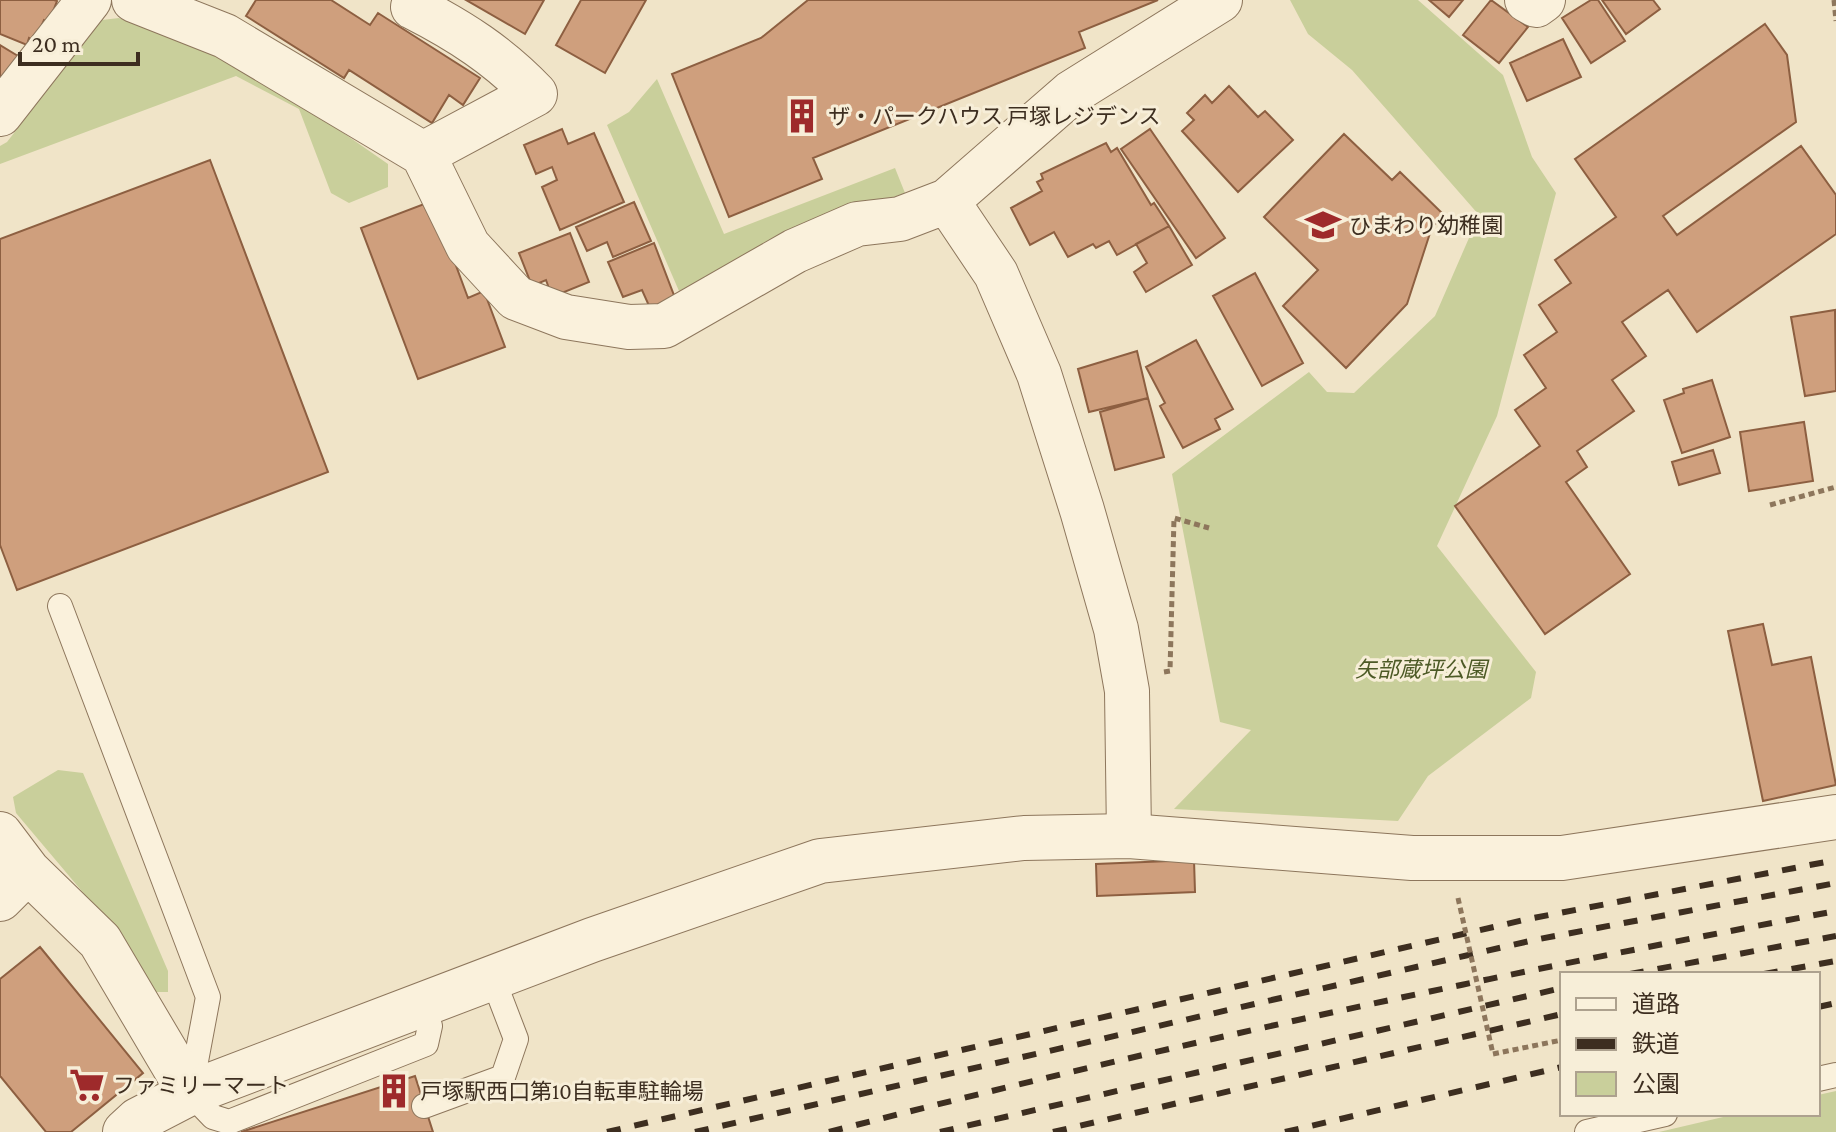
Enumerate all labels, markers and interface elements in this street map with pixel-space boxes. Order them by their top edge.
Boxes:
scale bar [20,16,138,66]
text: 20 m [32,30,81,57]
building icon: ザ・パークハウス 戸塚レジデンス [783,97,821,135]
place label: ザ・パークハウス 戸塚レジデンス [828,104,1161,129]
school or university icon: ひまわり幼稚園 [1304,206,1342,244]
place label: ひまわり幼稚園 [1349,213,1503,238]
park label: 矢部蔵坪公園 [1355,657,1490,682]
legend [1560,972,1820,1116]
text: 道路 [1632,990,1680,1017]
text: 鉄道 [1632,1030,1680,1057]
supermarket icon: ファミリーマート [68,1066,106,1104]
text: 公園 [1632,1070,1680,1097]
building icon: 戸塚駅西口第10自転車駐輪場 [375,1072,413,1110]
place label: ファミリーマート [113,1073,289,1098]
place label: 戸塚駅西口第10自転車駐輪場 [420,1079,704,1104]

